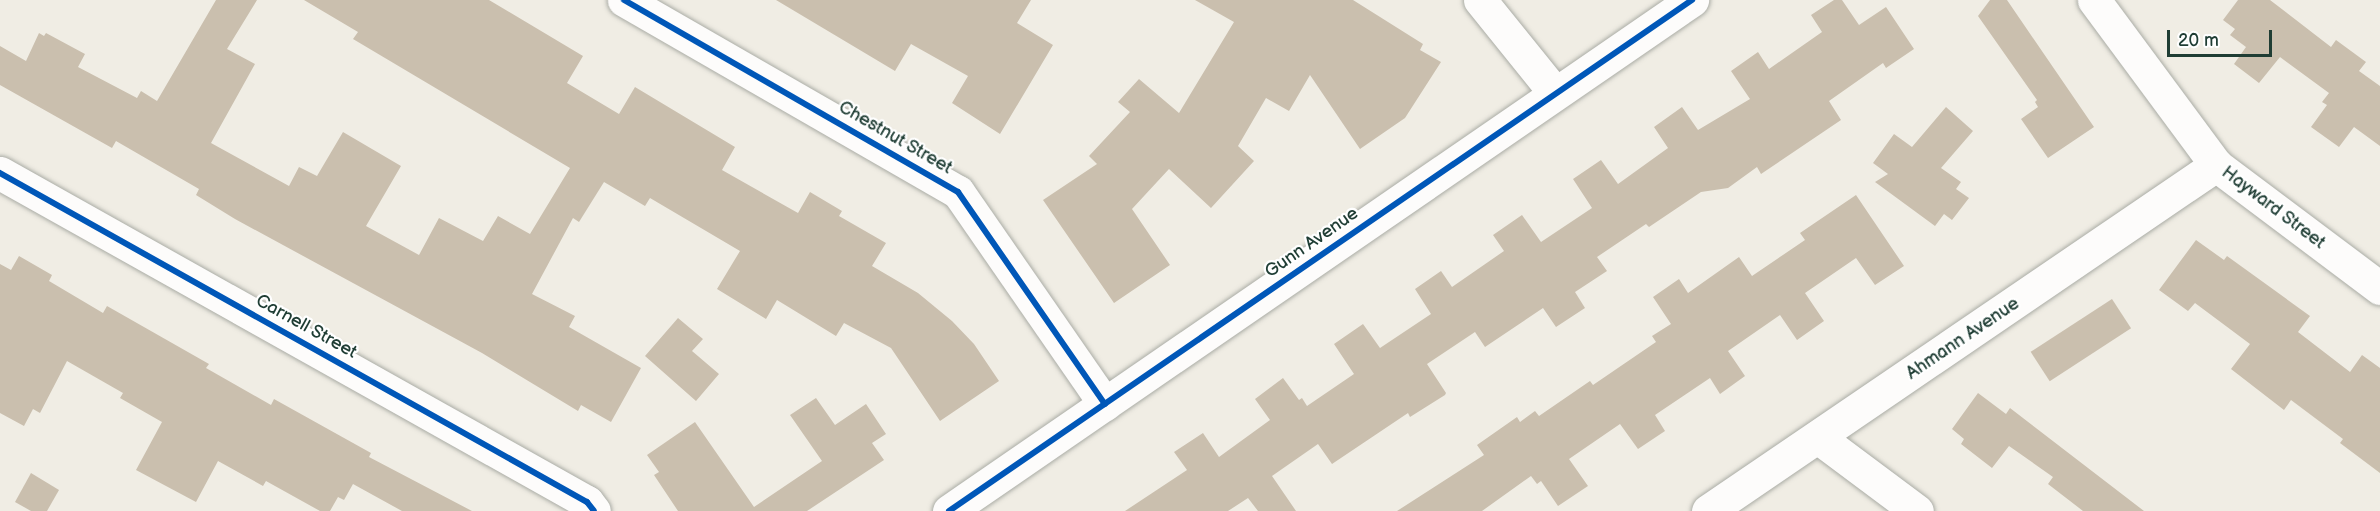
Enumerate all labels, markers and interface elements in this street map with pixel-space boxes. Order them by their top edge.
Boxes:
scale bar [2170,18,2275,56]
text: 20 m [2178,30,2219,51]
street label: Chestnut Street [834,97,956,179]
street label: Hayward Street [2217,162,2329,254]
street label: Gunn Avenue [1261,203,1363,283]
street label: Carnell Street [252,290,360,364]
street label: Ahmann Avenue [1902,293,2024,385]

